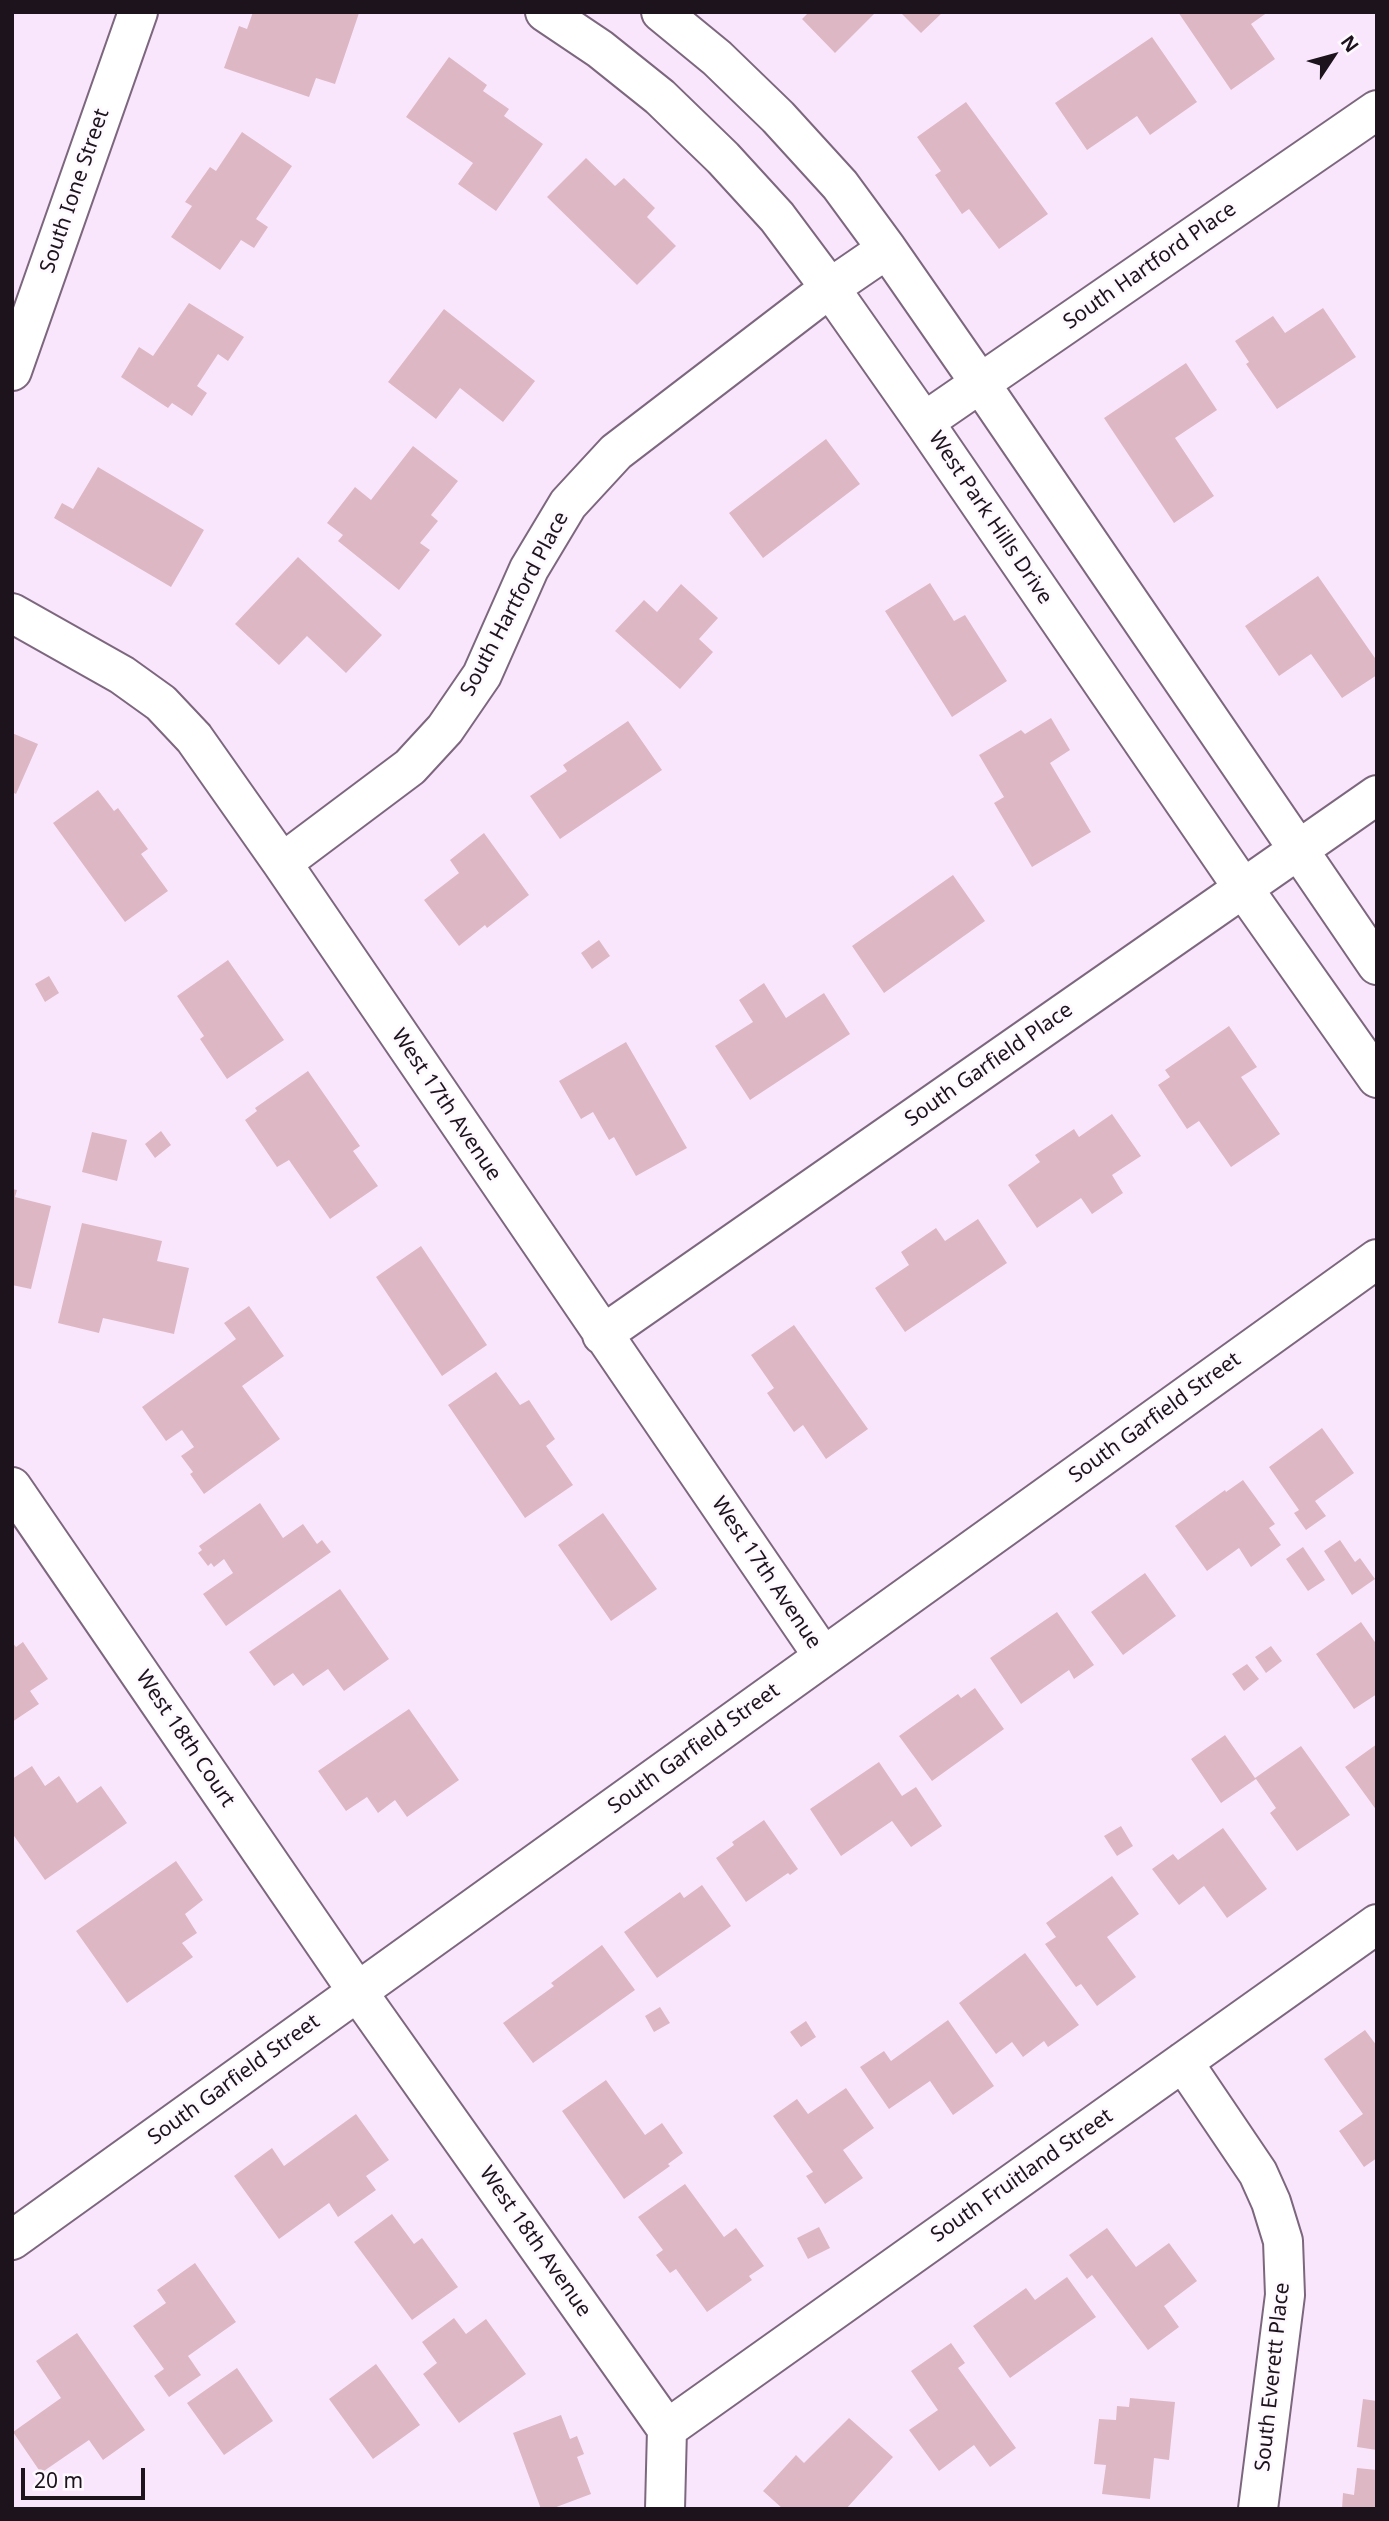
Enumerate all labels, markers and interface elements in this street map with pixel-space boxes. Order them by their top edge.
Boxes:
north arrow [1298,21,1368,91]
text: N [1335,30,1365,58]
street label: South Ione Street [35,106,115,276]
street label: South Hartford Place [1059,197,1241,335]
street label: West Park Hills Drive [923,427,1057,609]
street label: South Hartford Place [456,507,574,701]
street label: South Garfield Place [900,998,1078,1132]
street label: West 17th Avenue [386,1024,506,1186]
street label: South Garfield Street [1064,1347,1246,1489]
street label: West 17th Avenue [706,1492,826,1654]
street label: West 18th Court [130,1666,240,1812]
street label: South Garfield Street [603,1678,785,1820]
street label: South Garfield Street [143,2009,325,2151]
street label: South Fruitland Street [926,2104,1118,2248]
street label: West 18th Avenue [474,2162,596,2322]
street label: South Everett Place [1251,2281,1295,2473]
scale bar [24,2454,149,2498]
text: 20 m [34,2466,83,2494]

